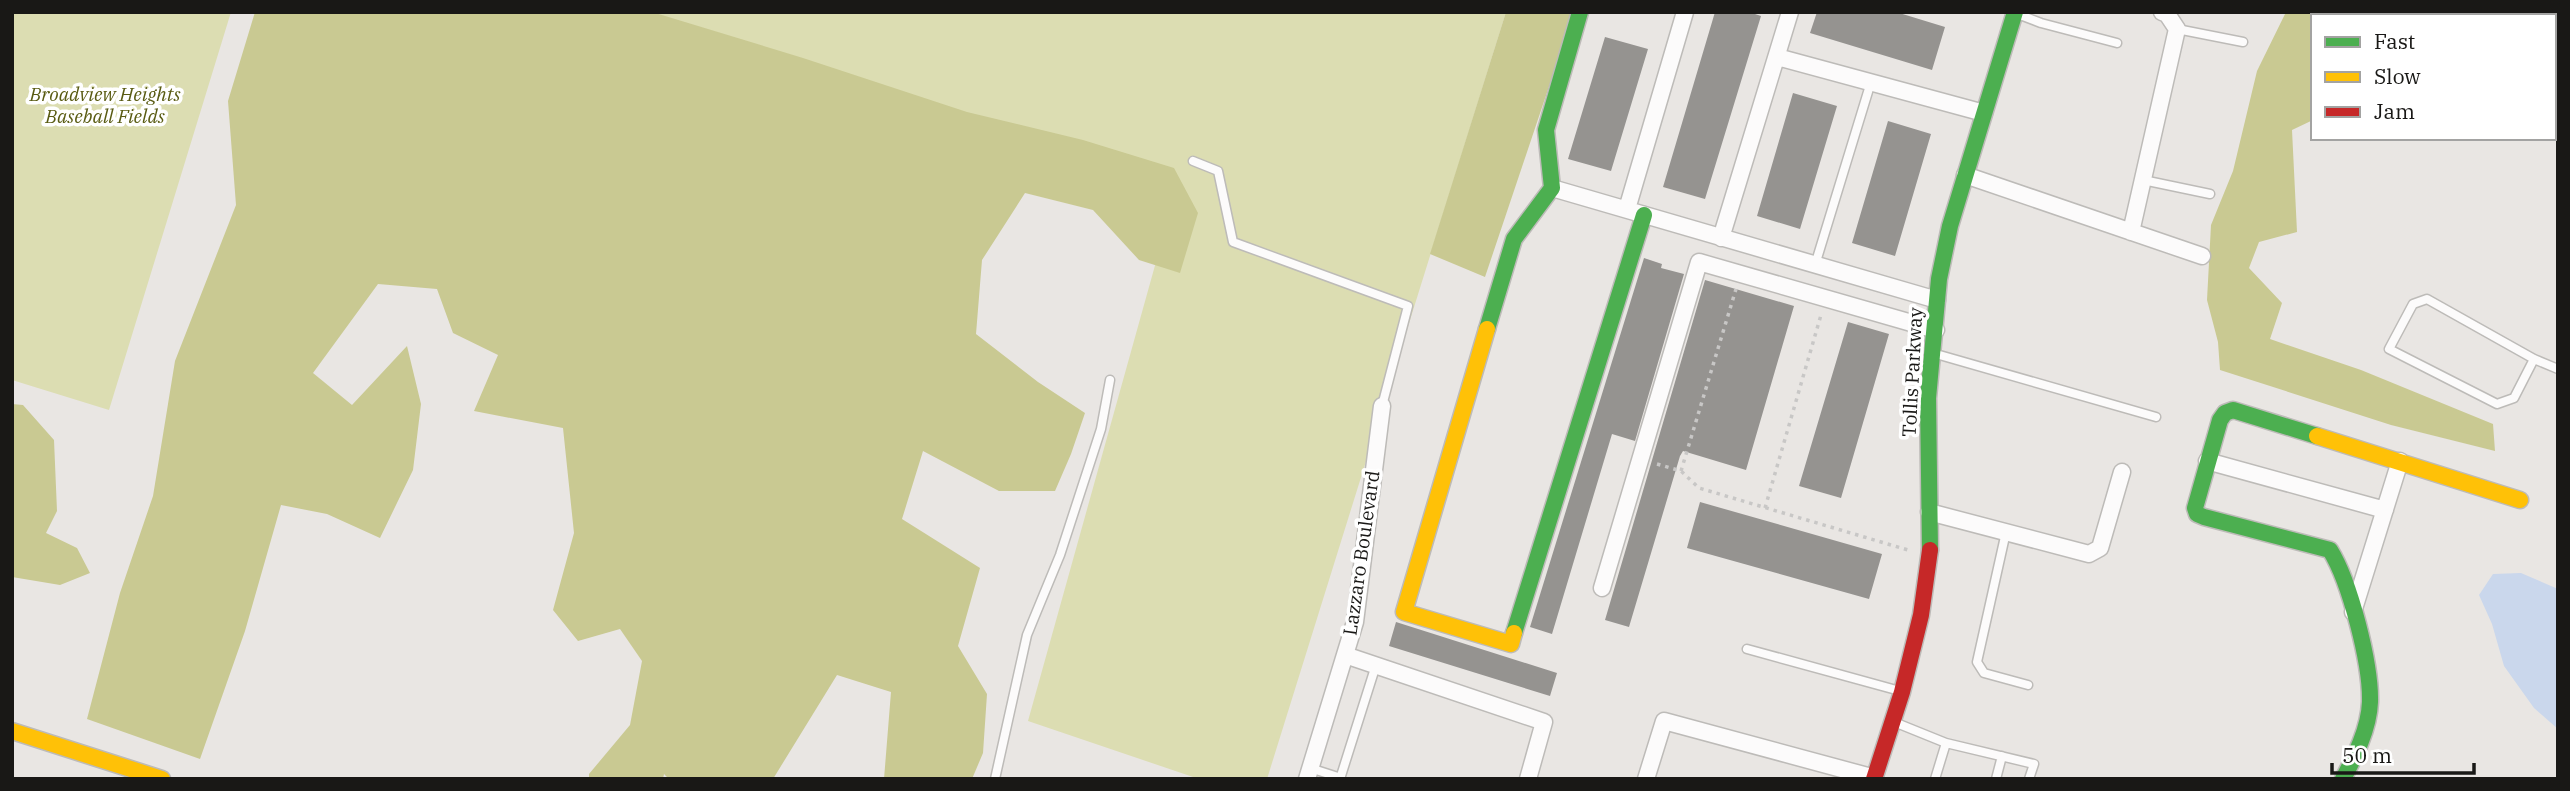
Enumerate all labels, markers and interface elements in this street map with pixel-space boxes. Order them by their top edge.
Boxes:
legend [2311,14,2556,140]
text: Fast [2374,27,2415,55]
text: Slow [2374,62,2421,90]
park label: Broadview Heights Baseball Fields [29,82,181,128]
text: Jam [2374,97,2415,125]
street label: Tollis Parkway [1897,306,1927,437]
street label: Lazzaro Boulevard [1338,469,1384,637]
scale bar [2332,732,2474,776]
text: 50 m [2342,741,2392,769]

